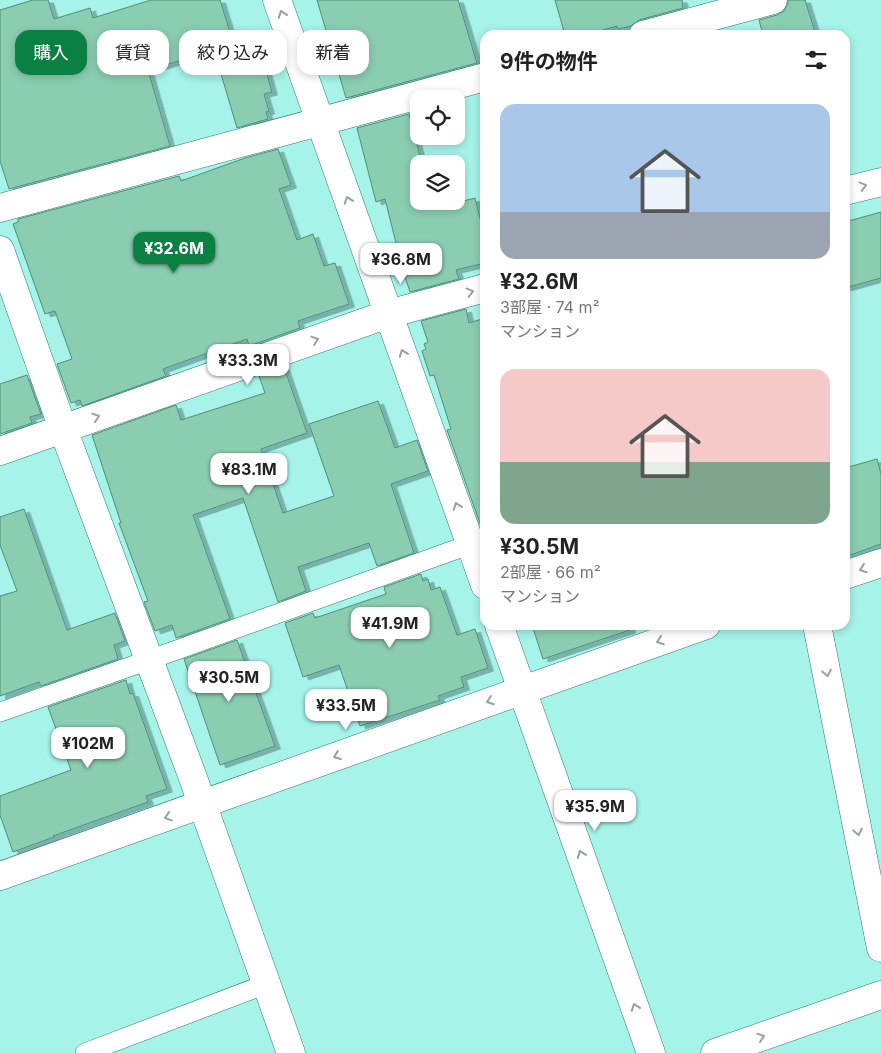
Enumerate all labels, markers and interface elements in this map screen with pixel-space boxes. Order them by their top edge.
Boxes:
one-way arrow [278,10,288,19]
chip: 購入 [15,30,87,75]
chip: 賃貸 [97,30,169,75]
chip: 絞り込み [179,30,287,75]
chip: 新着 [297,30,369,75]
icon: filters [802,46,830,74]
text: 9件の物件 [500,49,598,74]
map controls [410,90,465,210]
button: locate [410,90,465,145]
icon: home [620,136,710,226]
button: layers [410,155,465,210]
one-way arrow [858,182,867,192]
one-way arrow [344,196,354,205]
pin: ¥32.6M [133,232,215,274]
text: ¥32.6M [144,238,204,258]
pin: ¥36.8M [360,242,442,285]
text: ¥36.8M [371,249,431,269]
text: ¥32.6M [500,269,578,294]
one-way arrow [466,287,474,298]
text: 3部屋 · 74 m² [500,297,600,317]
text: マンション [500,321,580,341]
one-way arrow [310,336,319,346]
pin: ¥33.3M [207,344,289,386]
one-way arrow [398,349,408,358]
text: ¥33.3M [218,350,278,370]
icon: home [620,401,710,491]
one-way arrow [91,413,99,423]
pin: ¥83.1M [208,452,290,495]
text: ¥83.1M [221,459,277,479]
one-way arrow [453,502,463,511]
text: ¥30.5M [500,534,579,559]
text: 2部屋 · 66 m² [500,562,601,582]
one-way arrow [859,563,868,573]
text: マンション [500,586,580,606]
pin: ¥41.9M [349,606,431,649]
text: ¥41.9M [362,613,418,633]
one-way arrow [656,635,665,645]
pin: ¥30.5M [188,660,270,703]
text: ¥30.5M [199,667,259,687]
one-way arrow [821,668,831,677]
pin: ¥33.5M [305,688,387,731]
text: ¥33.5M [316,695,376,715]
one-way arrow [486,695,495,705]
pin: ¥102M [53,726,123,769]
text: ¥102M [62,733,114,753]
one-way arrow [333,750,342,760]
pin: ¥35.9M [554,790,636,832]
text: ¥35.9M [565,796,625,816]
one-way arrow [164,811,172,821]
one-way arrow [852,828,863,837]
one-way arrow [576,850,586,859]
one-way arrow [631,1003,641,1012]
one-way arrow [756,1033,765,1043]

